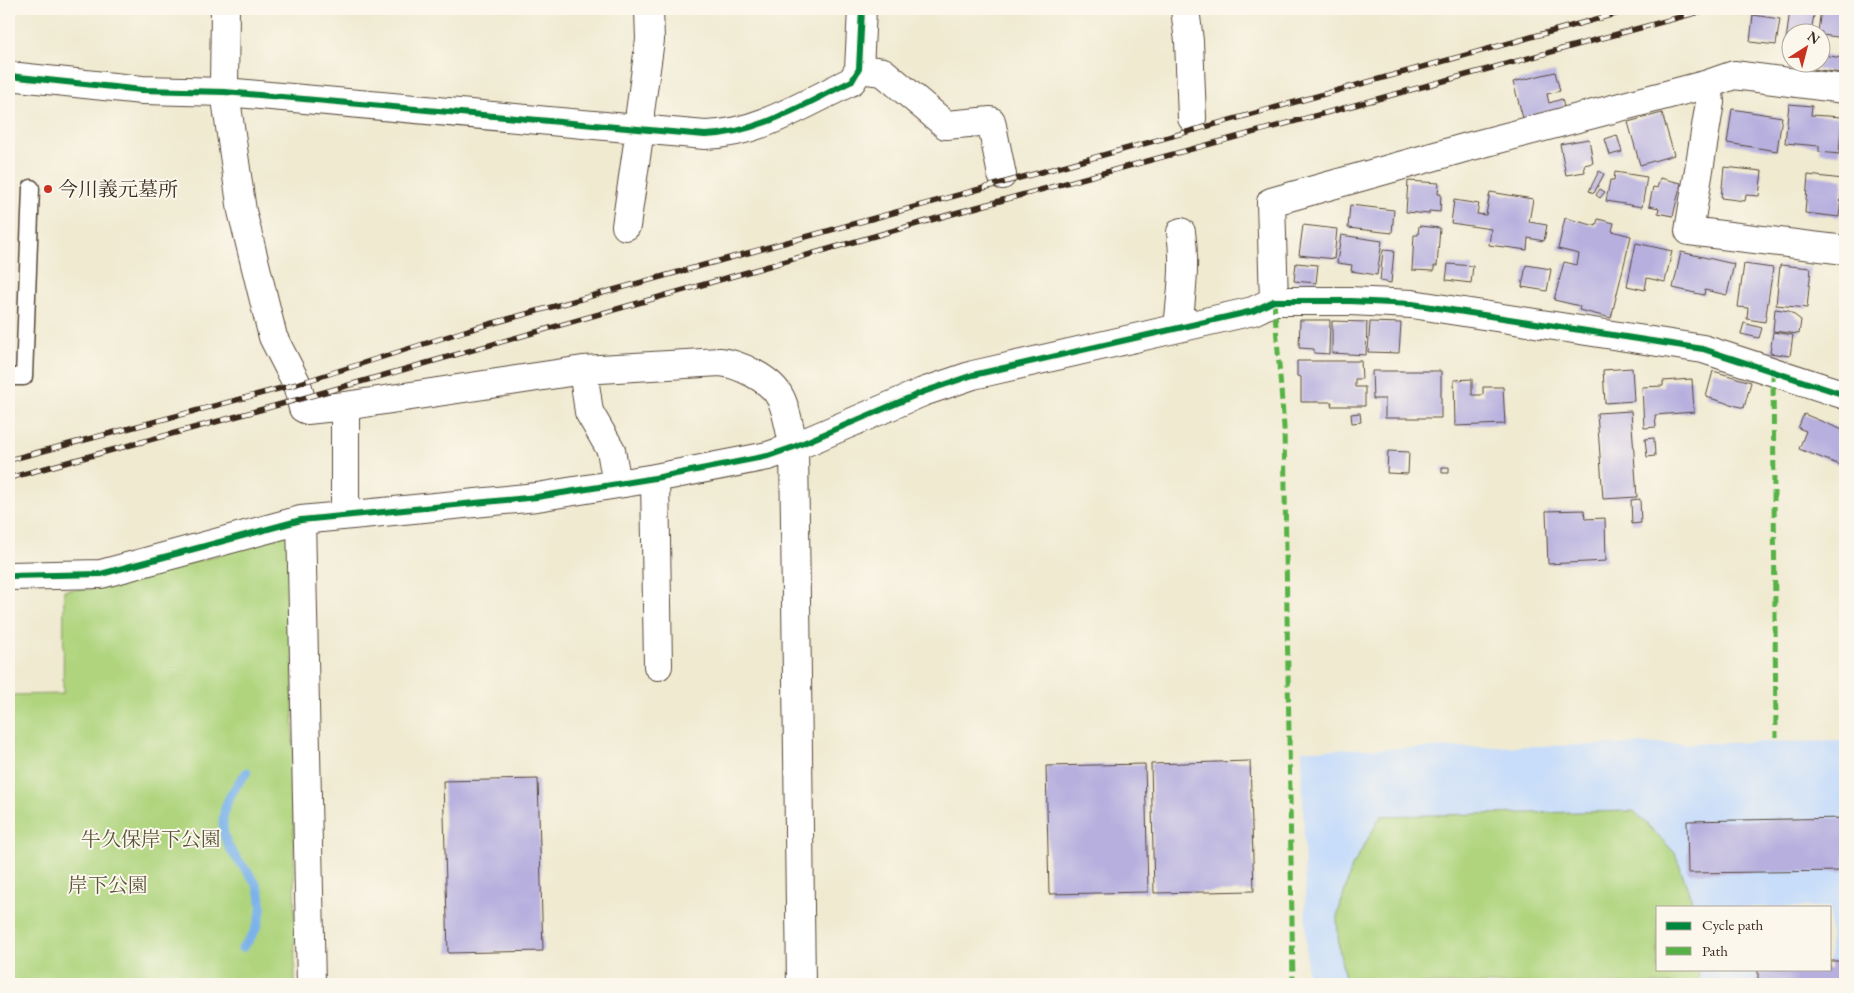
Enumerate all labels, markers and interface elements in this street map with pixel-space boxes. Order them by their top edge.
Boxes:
north arrow [1782,22,1832,72]
text: N [1804,27,1824,48]
place label: 今川義元墓所 [58,176,178,202]
marker: 今川義元墓所 [42,183,54,195]
park label: 牛久保岸下公園 [81,826,221,852]
park label: 岸下公園 [68,872,148,898]
legend [1656,906,1832,970]
text: Cycle path [1702,915,1764,934]
text: Path [1702,941,1728,960]

